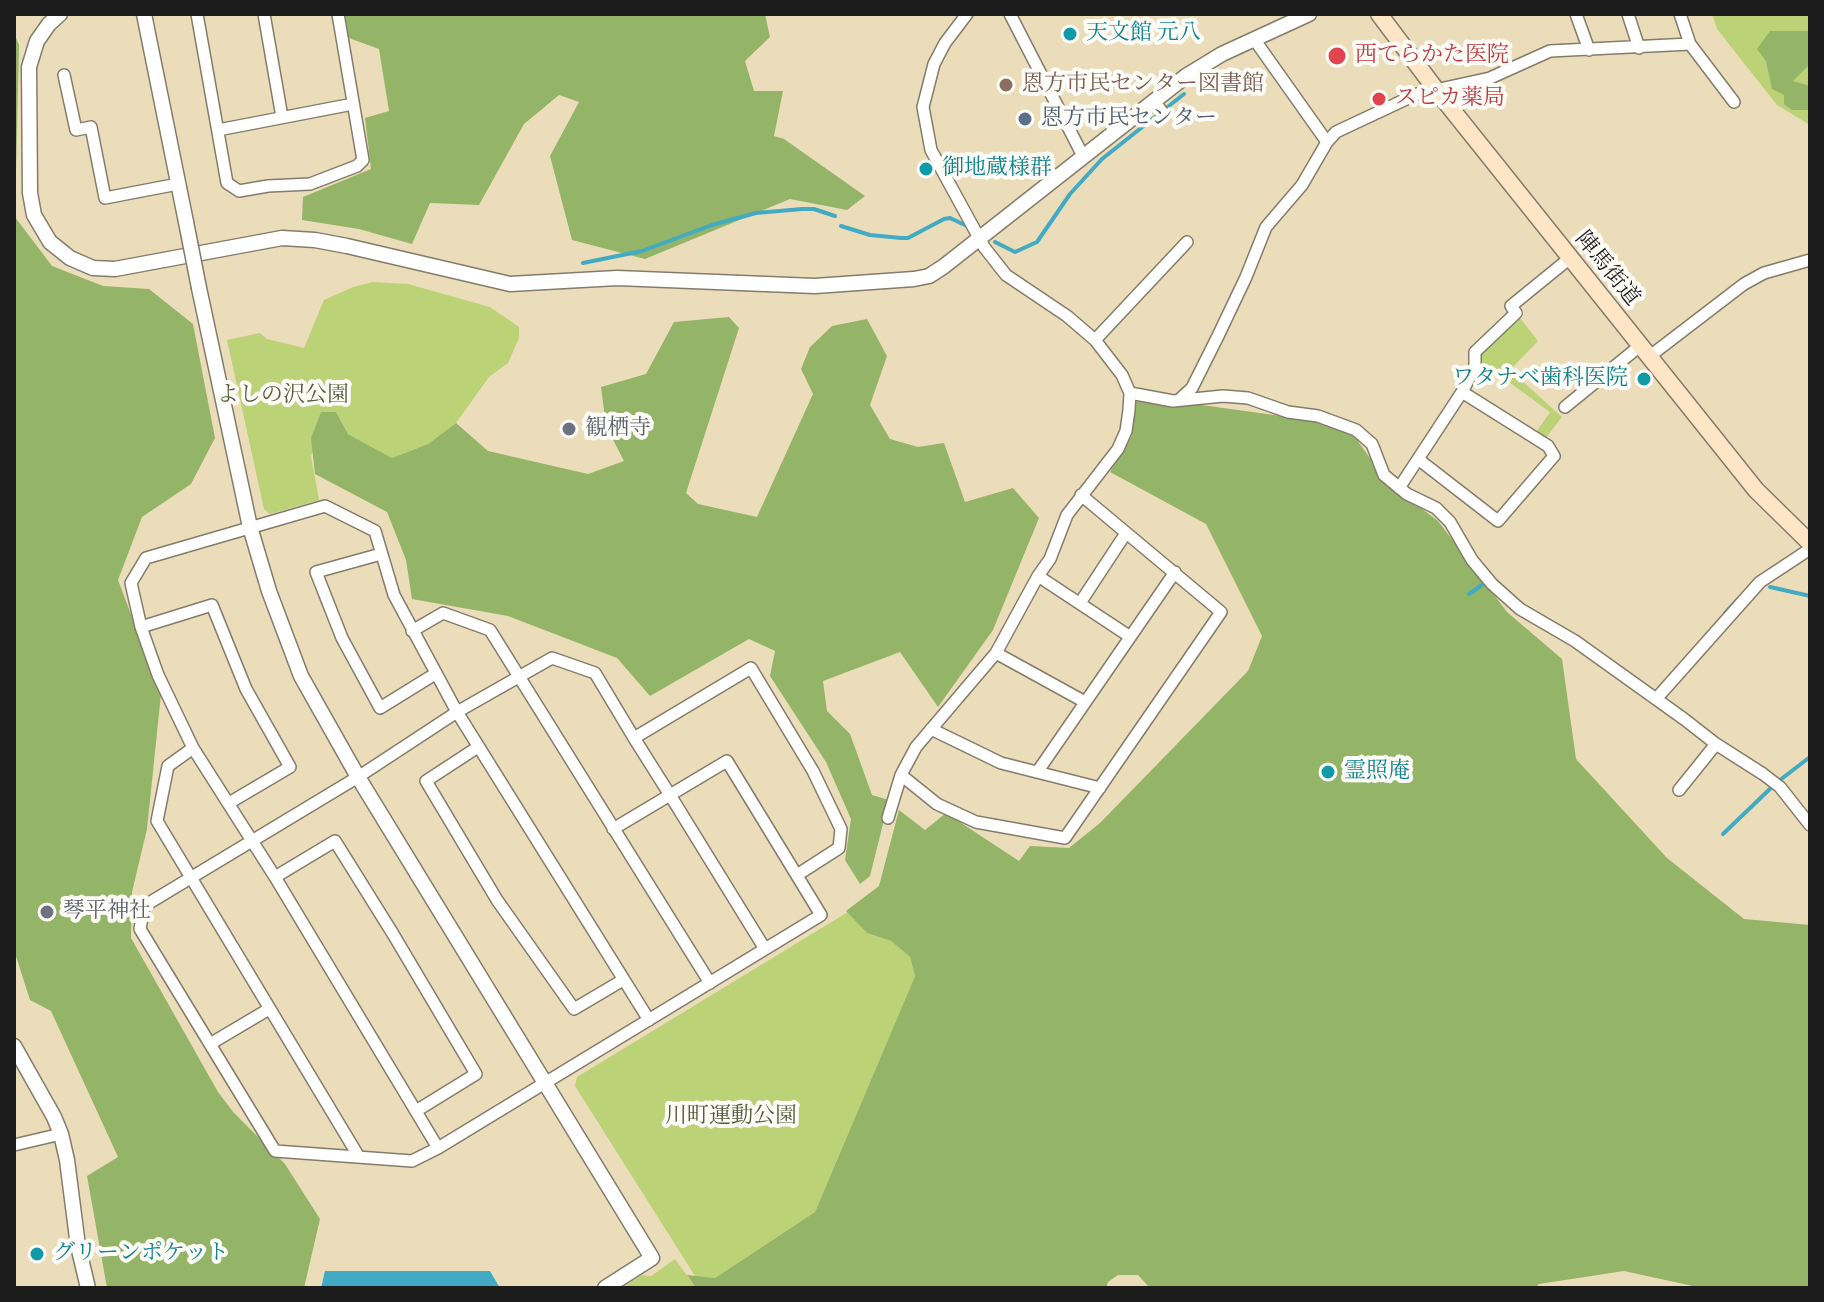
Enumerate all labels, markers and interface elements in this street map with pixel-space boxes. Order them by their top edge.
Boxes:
place label: 天文館 元八 [1086,21,1201,47]
marker: 天文館 元八 [1061,25,1079,43]
place label: 西てらかた医院 [1355,43,1509,69]
marker: 西てらかた医院 [1326,45,1348,67]
place label: 恩方市民センター図書館 [1022,72,1264,98]
marker: 恩方市民センター図書館 [997,76,1015,94]
place label: スピカ薬局 [1395,86,1505,112]
marker: スピカ薬局 [1370,90,1388,108]
place label: 恩方市民センター [1041,106,1217,132]
marker: 恩方市民センター [1016,110,1034,128]
place label: 御地蔵様群 [942,156,1052,182]
marker: 御地蔵様群 [917,160,935,178]
street label: 陣馬街道 [1569,226,1645,312]
place label: ワタナベ歯科医院 [1452,366,1628,392]
marker: ワタナベ歯科医院 [1635,370,1653,388]
park label: よしの沢公園 [217,383,349,409]
place label: 観栖寺 [585,416,651,442]
marker: 観栖寺 [560,420,578,438]
place label: 霊照庵 [1344,759,1410,785]
marker: 霊照庵 [1319,763,1337,781]
place label: 琴平神社 [63,899,151,925]
marker: 琴平神社 [38,903,56,921]
park label: 川町運動公園 [665,1104,797,1130]
place label: グリーンポケット [53,1241,229,1267]
marker: グリーンポケット [28,1245,46,1263]

